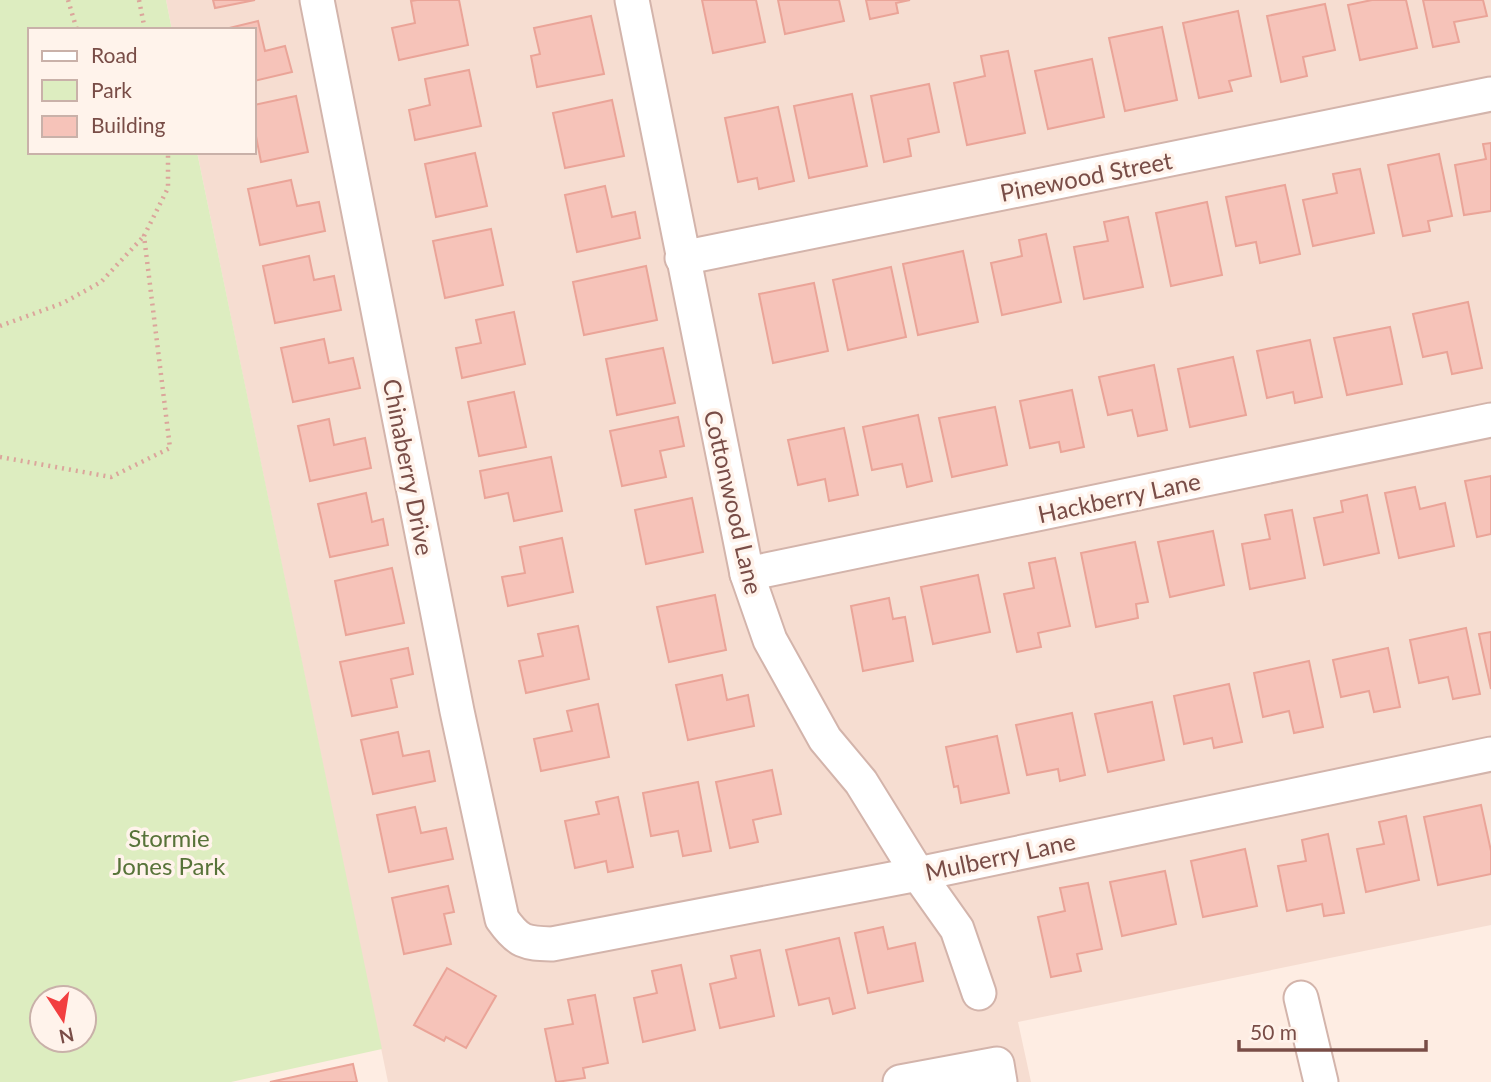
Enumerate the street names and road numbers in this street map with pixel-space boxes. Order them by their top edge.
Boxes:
street label: Pinewood Street [997,145,1175,207]
street label: Chinaberry Drive [378,376,440,558]
street label: Cottonwood Lane [699,407,769,597]
street label: Hackberry Lane [1035,466,1203,528]
street label: Mulberry Lane [922,826,1078,886]

